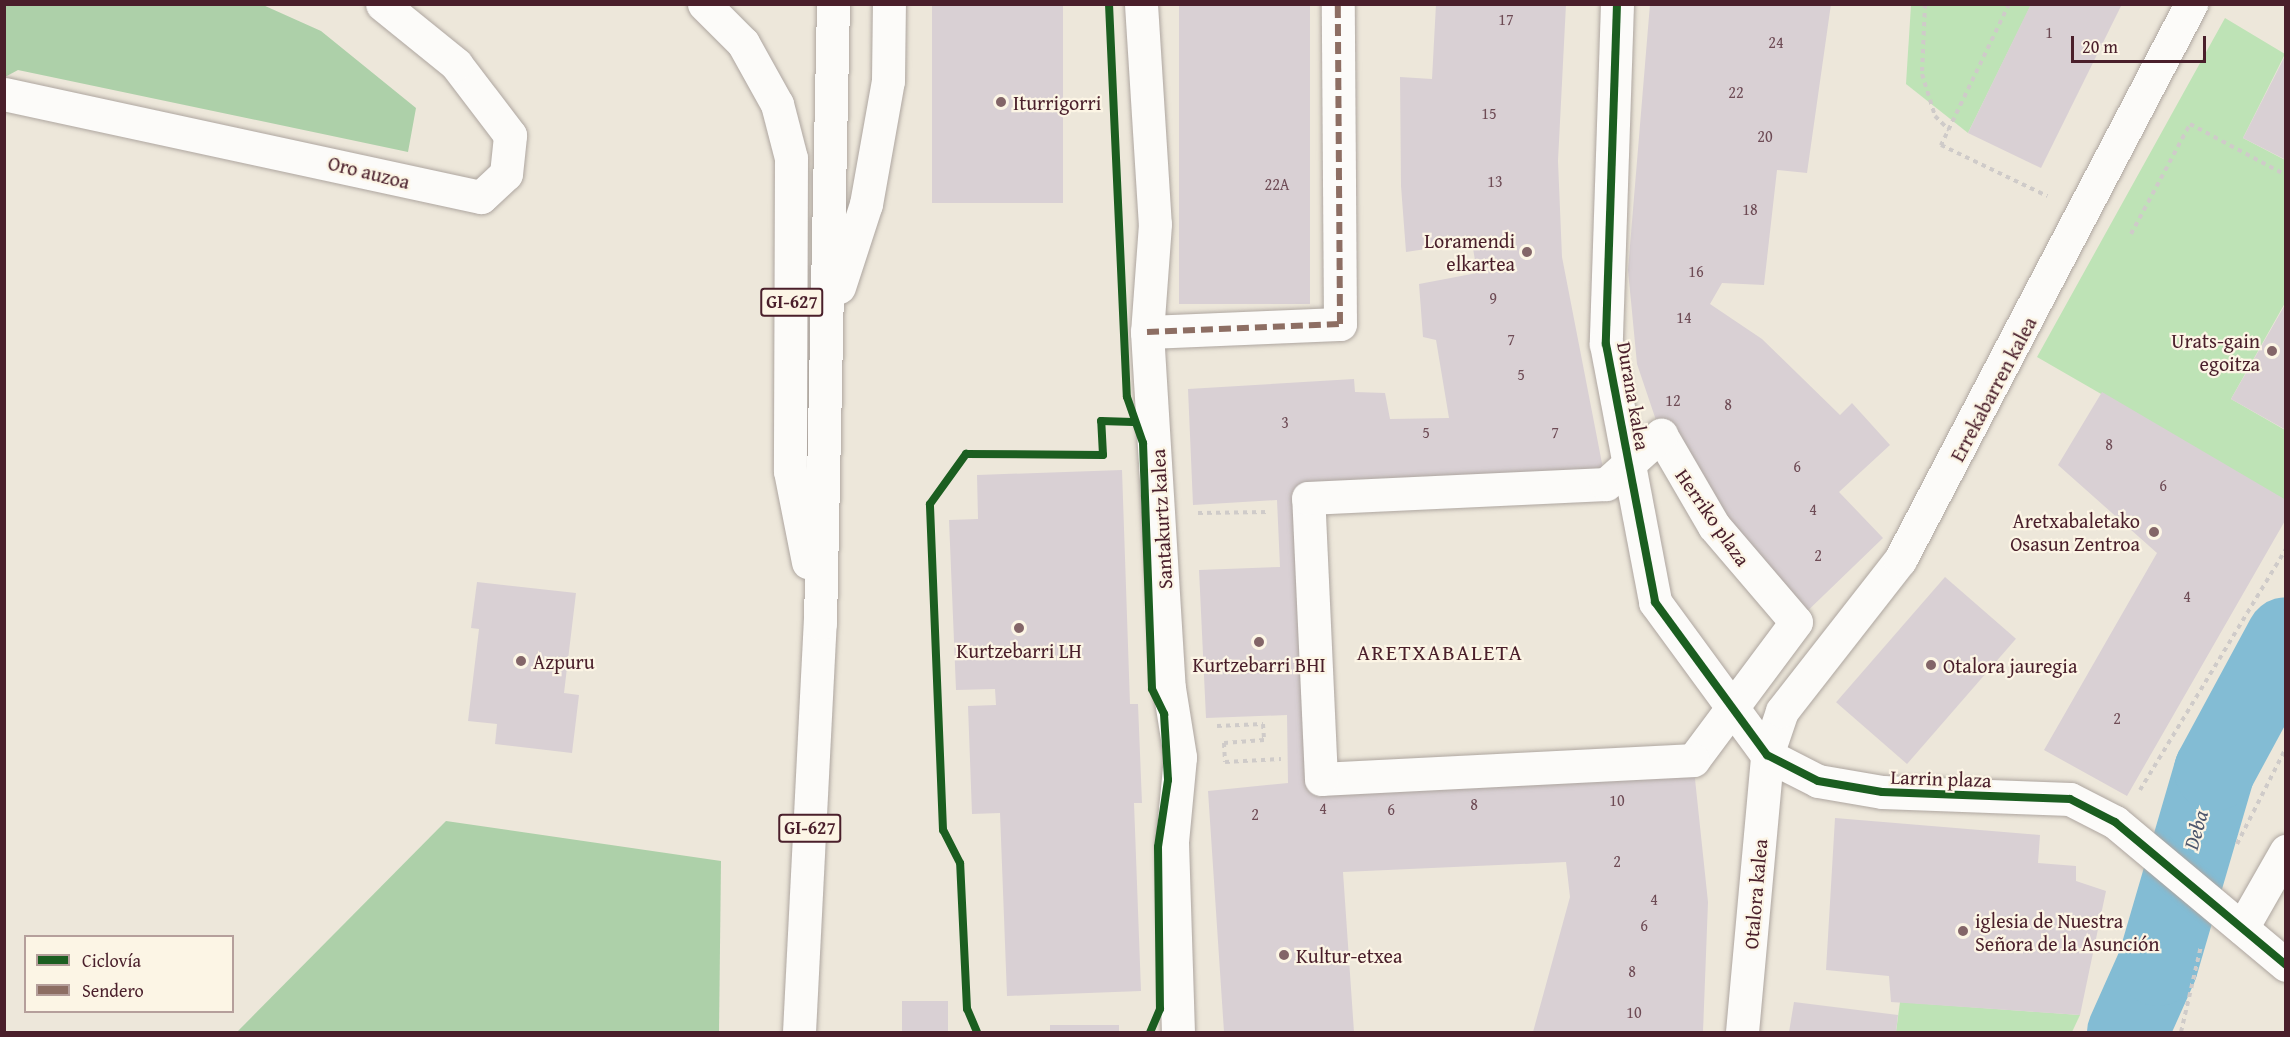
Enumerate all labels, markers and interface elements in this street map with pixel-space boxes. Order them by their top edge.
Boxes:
house number: 17 [1498,9,1514,29]
house number: 1 [2045,22,2053,42]
scale bar [2074,24,2209,62]
house number: 24 [1768,32,1784,52]
text: 20 m [2082,33,2118,60]
house number: 22 [1728,82,1744,102]
place label: Iturrigorri [1013,90,1101,114]
marker: Iturrigorri [994,95,1008,109]
house number: 15 [1481,103,1497,123]
house number: 20 [1757,126,1773,146]
street label: Oro auzoa [326,150,412,194]
house number: 13 [1487,171,1503,191]
house number: 22A [1264,174,1290,194]
house number: 18 [1742,199,1758,219]
place label: Loramendi elkartea [1424,228,1515,275]
marker: Loramendi elkartea [1520,245,1534,259]
house number: 16 [1688,261,1704,281]
road number: GI-627 [759,287,825,317]
house number: 9 [1489,288,1497,308]
house number: 14 [1676,307,1692,327]
street label: Errekabarren kalea [1945,313,2041,465]
place label: Urats-gain egoitza [2171,328,2260,375]
house number: 7 [1507,329,1515,349]
street label: Durana kalea [1613,340,1655,452]
marker: Urats-gain egoitza [2265,344,2279,358]
house number: 5 [1517,364,1525,384]
house number: 12 [1665,390,1681,410]
house number: 8 [1724,394,1732,414]
house number: 3 [1281,412,1289,432]
house number: 5 [1422,422,1430,442]
house number: 7 [1551,422,1559,442]
house number: 8 [2105,434,2113,454]
street label: Santakurtz kalea [1145,448,1177,590]
house number: 6 [1793,456,1801,476]
street label: Herriko plaza [1671,464,1755,570]
house number: 6 [2159,475,2167,495]
house number: 4 [1809,499,1817,519]
place label: Aretxabaletako Osasun Zentroa [2010,508,2140,555]
marker: Aretxabaletako Osasun Zentroa [2145,523,2163,541]
house number: 2 [1814,545,1822,565]
house number: 4 [2183,586,2191,606]
marker: Kurtzebarri LH [1012,621,1026,635]
marker: Kurtzebarri BHI [1252,635,1266,649]
place label: Kurtzebarri LH [956,638,1082,662]
district label: ARETXABALETA [1357,640,1523,666]
place label: Azpuru [533,649,595,673]
place label: Kurtzebarri BHI [1192,652,1326,676]
place label: Otalora jauregia [1943,653,2077,677]
marker: Azpuru [514,654,528,668]
marker: Otalora jauregia [1924,658,1938,672]
house number: 2 [2113,708,2121,728]
street label: Larrin plaza [1890,764,1992,792]
house number: 10 [1609,790,1625,810]
house number: 8 [1470,794,1478,814]
house number: 4 [1319,798,1327,818]
house number: 6 [1387,799,1395,819]
house number: 2 [1251,804,1259,824]
water label: Deba [2178,807,2214,853]
road number: GI-627 [777,813,843,843]
street label: Otalora kalea [1738,838,1772,950]
house number: 2 [1613,851,1621,871]
house number: 4 [1650,889,1658,909]
place label: iglesia de Nuestra Señora de la Asunción [1975,908,2159,955]
house number: 6 [1640,915,1648,935]
marker: iglesia de Nuestra Señora de la Asunción [1956,924,1970,938]
legend [24,935,234,1013]
place label: Kultur-etxea [1296,943,1402,967]
text: Ciclovía [82,947,141,974]
marker: Kultur-etxea [1277,948,1291,962]
house number: 8 [1628,961,1636,981]
text: Sendero [82,977,144,1004]
house number: 10 [1626,1002,1642,1022]

